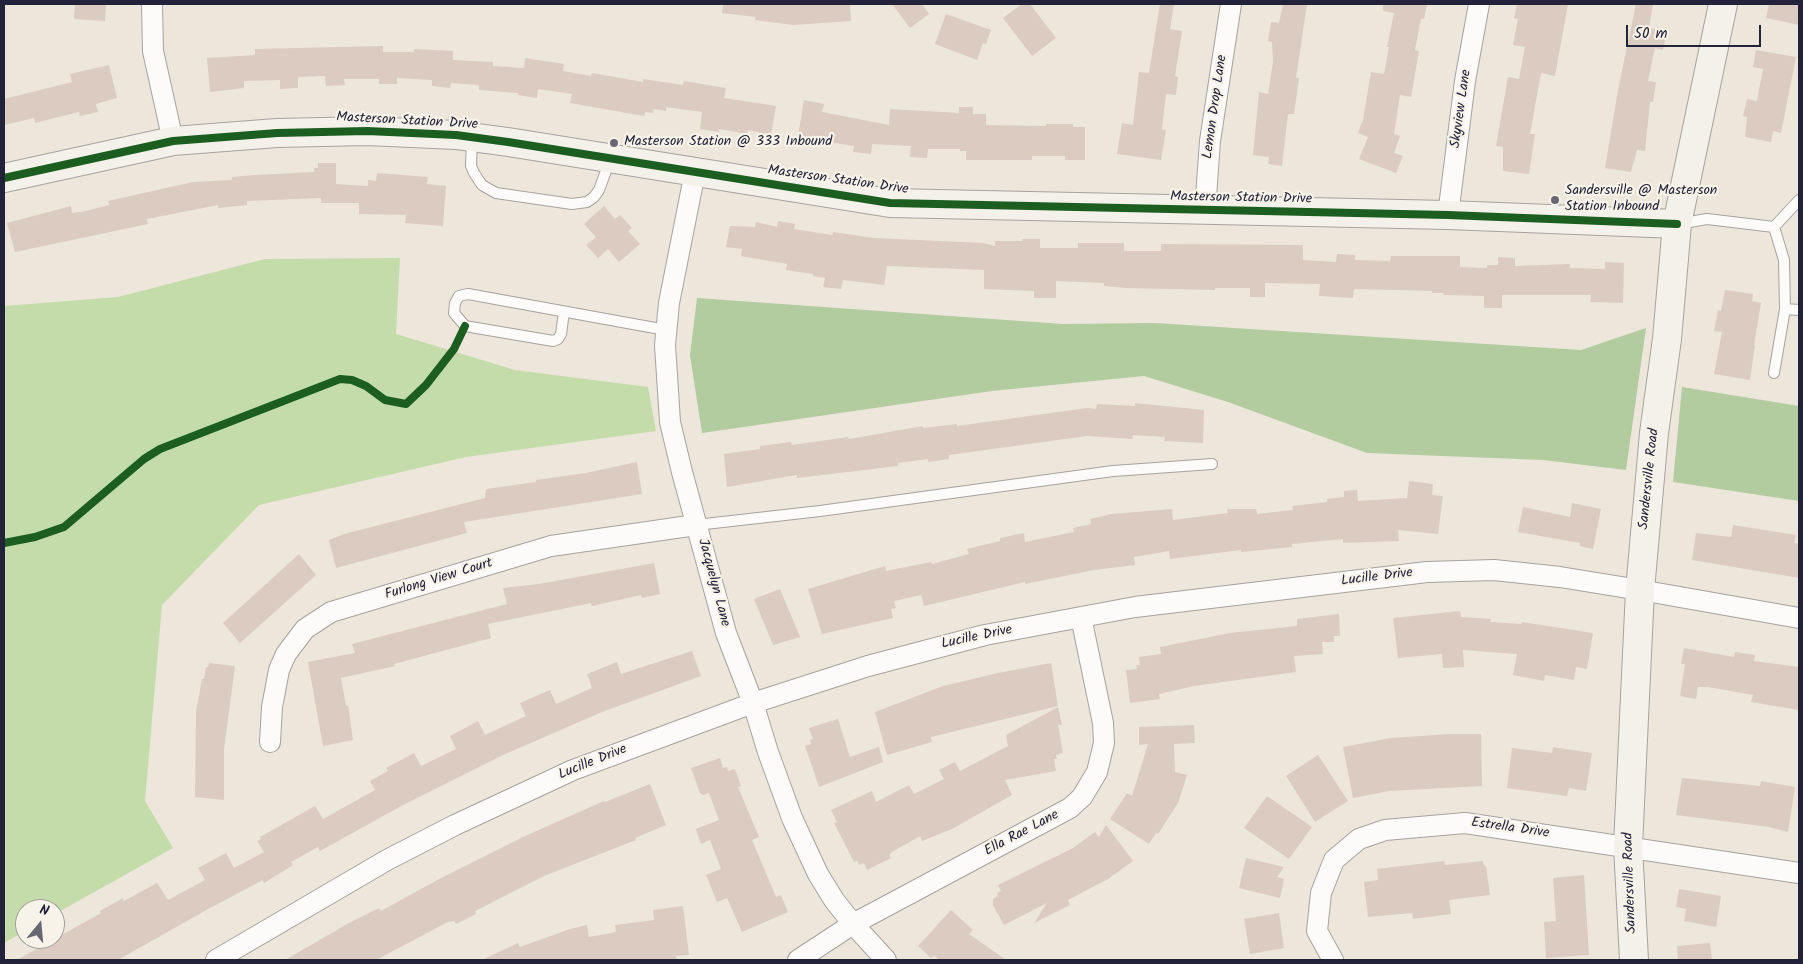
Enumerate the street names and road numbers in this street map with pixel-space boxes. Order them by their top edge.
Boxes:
street label: Lemon Drop Lane [1200,54,1232,160]
street label: Skyview Lane [1448,69,1476,149]
street label: Masterson Station Drive [336,110,478,134]
street label: Masterson Station Drive [766,163,910,199]
street label: Masterson Station Drive [1170,189,1312,209]
street label: Sandersville Road [1636,428,1664,530]
street label: Jacquelyn Lane [693,537,733,629]
street label: Furlong View Court [383,556,495,604]
street label: Lucille Drive [1340,565,1414,591]
street label: Lucille Drive [940,622,1014,654]
street label: Lucille Drive [557,742,629,784]
street label: Ella Rae Lane [982,807,1062,861]
street label: Estrella Drive [1470,815,1550,843]
street label: Sandersville Road [1621,832,1641,934]

